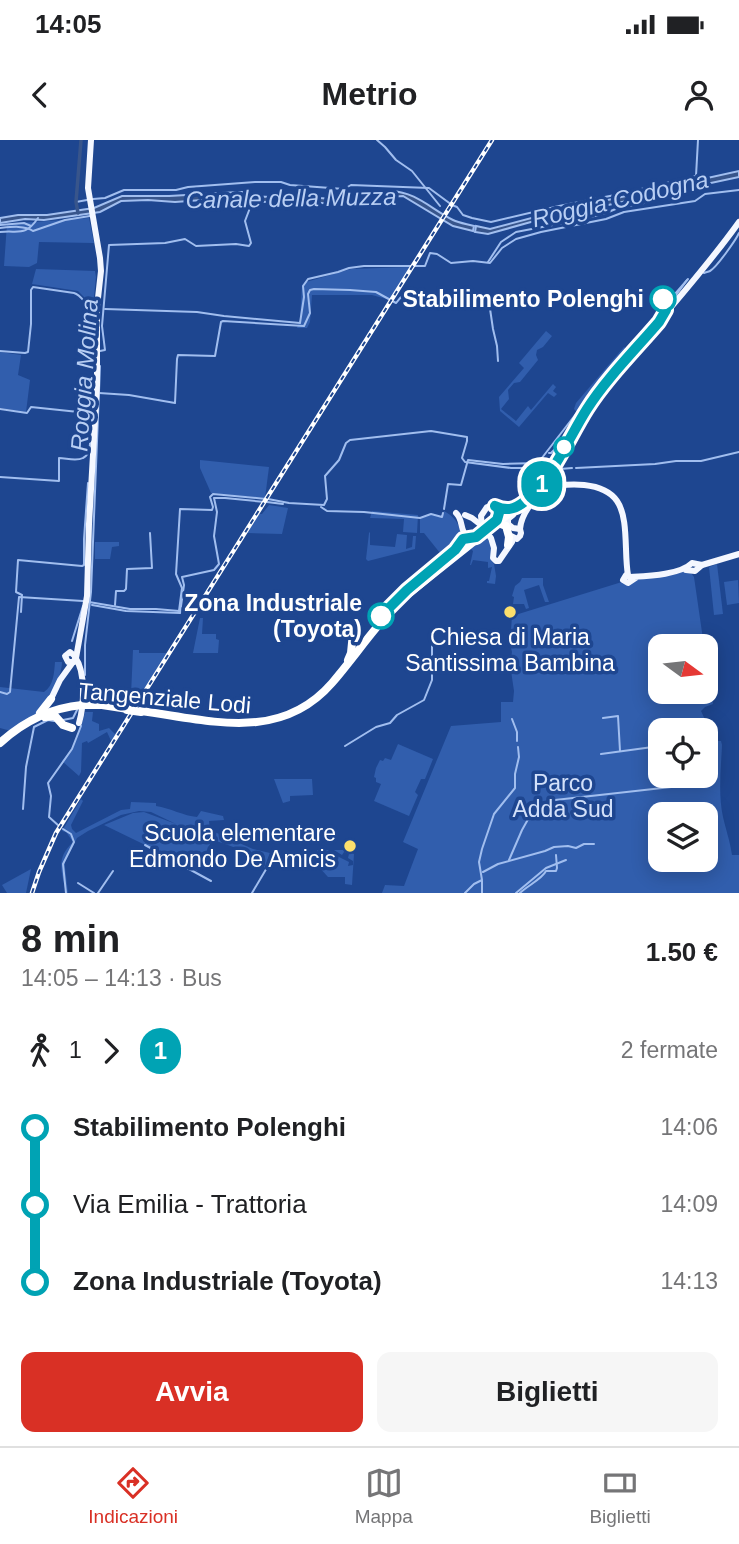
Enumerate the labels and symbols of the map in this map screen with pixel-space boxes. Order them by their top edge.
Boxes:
water label: Roggia Codogna [529,166,711,232]
water label: Canale della Muzza [185,183,397,213]
place label: Stabilimento Polenghi [402,286,644,312]
marker: Stabilimento Polenghi [650,286,676,312]
water label: Roggia Molina [65,298,103,452]
unlabelled marker [554,437,574,457]
line badge: 1 [519,461,565,507]
place label: Zona Industriale (Toyota) [184,590,362,642]
marker: Zona Industriale (Toyota) [368,603,394,629]
marker: Chiesa di Maria Santissima Bambina [502,604,518,620]
place label: Chiesa di Maria Santissima Bambina [405,624,615,676]
north arrow [648,634,718,704]
street label: Tangenziale Lodi [78,678,252,718]
park label: Parco Adda Sud [512,770,614,822]
place label: Scuola elementare Edmondo De Amicis [129,820,336,872]
marker: Scuola elementare Edmondo De Amicis [342,838,358,854]

